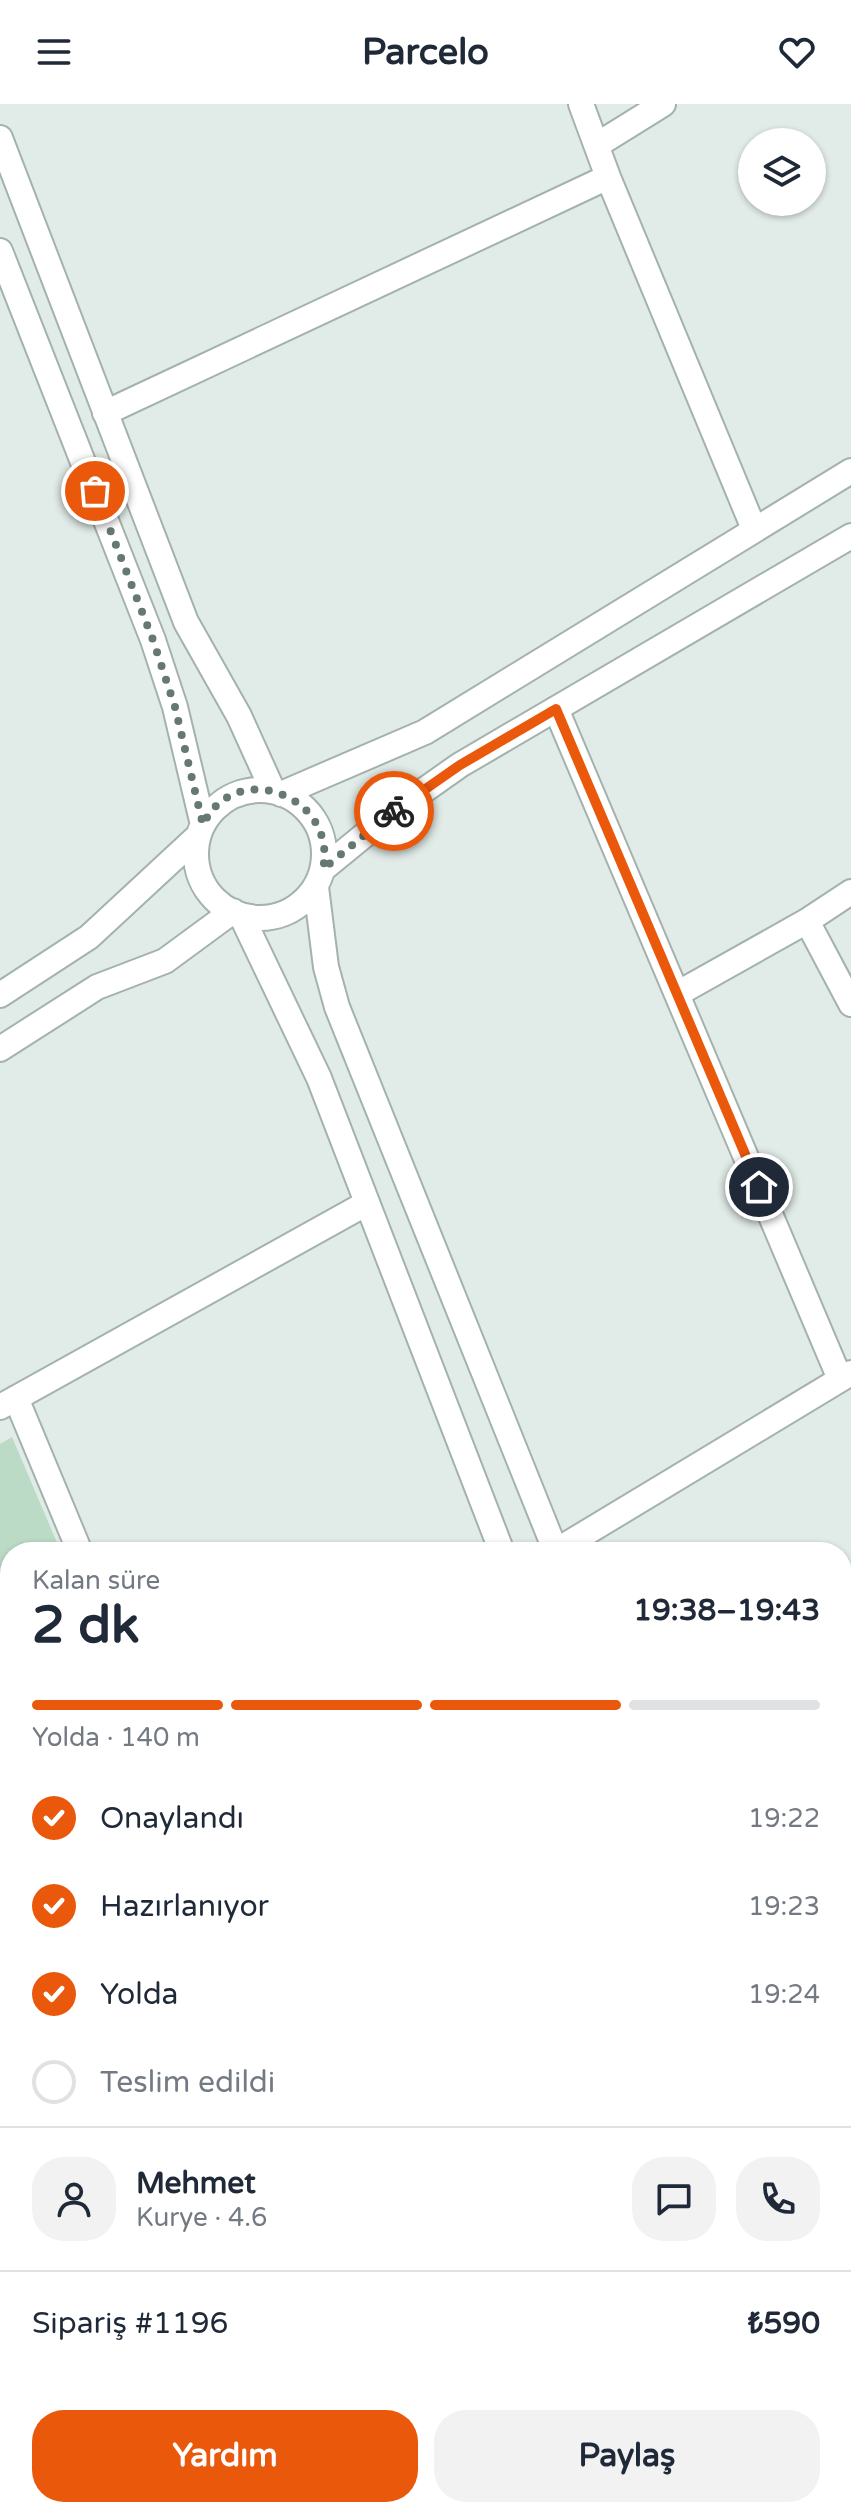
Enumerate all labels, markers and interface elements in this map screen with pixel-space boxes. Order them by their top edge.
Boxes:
icon: menu [32,30,76,74]
icon: heart [775,30,819,74]
text: Parcelo [362,31,489,74]
map controls [738,128,826,216]
button: layers [738,128,826,216]
pin [61,457,129,525]
icon: bag [73,469,117,513]
courier [354,771,434,851]
icon: bike [372,789,416,833]
pin [725,1153,793,1221]
icon: home [737,1165,781,1209]
text: Kalan süre [32,1565,160,1596]
text: 19:38–19:43 [633,1592,820,1629]
text: 2 dk [32,1594,139,1657]
text: Yolda · 140 m [32,1722,200,1753]
icon: check [32,1796,76,1840]
text: Onaylandı [100,1800,244,1837]
text: 19:22 [748,1803,820,1834]
icon: check [32,1884,76,1928]
text: Hazırlanıyor [100,1888,269,1925]
text: 19:23 [748,1891,820,1922]
icon: check [32,1972,76,2016]
text: Yolda [100,1976,178,2013]
text: 19:24 [748,1979,820,2010]
text: Teslim edildi [100,2064,275,2101]
button: person [32,2157,116,2241]
button: chat [632,2157,716,2241]
button: phone [736,2157,820,2241]
text: Mehmet [136,2165,256,2202]
text: Kurye · 4.6 [136,2202,267,2233]
text: Sipariş #1196 [32,2305,228,2342]
text: ₺590 [748,2305,820,2342]
button: Yardım [32,2410,418,2502]
button: Paylaş [434,2410,820,2502]

